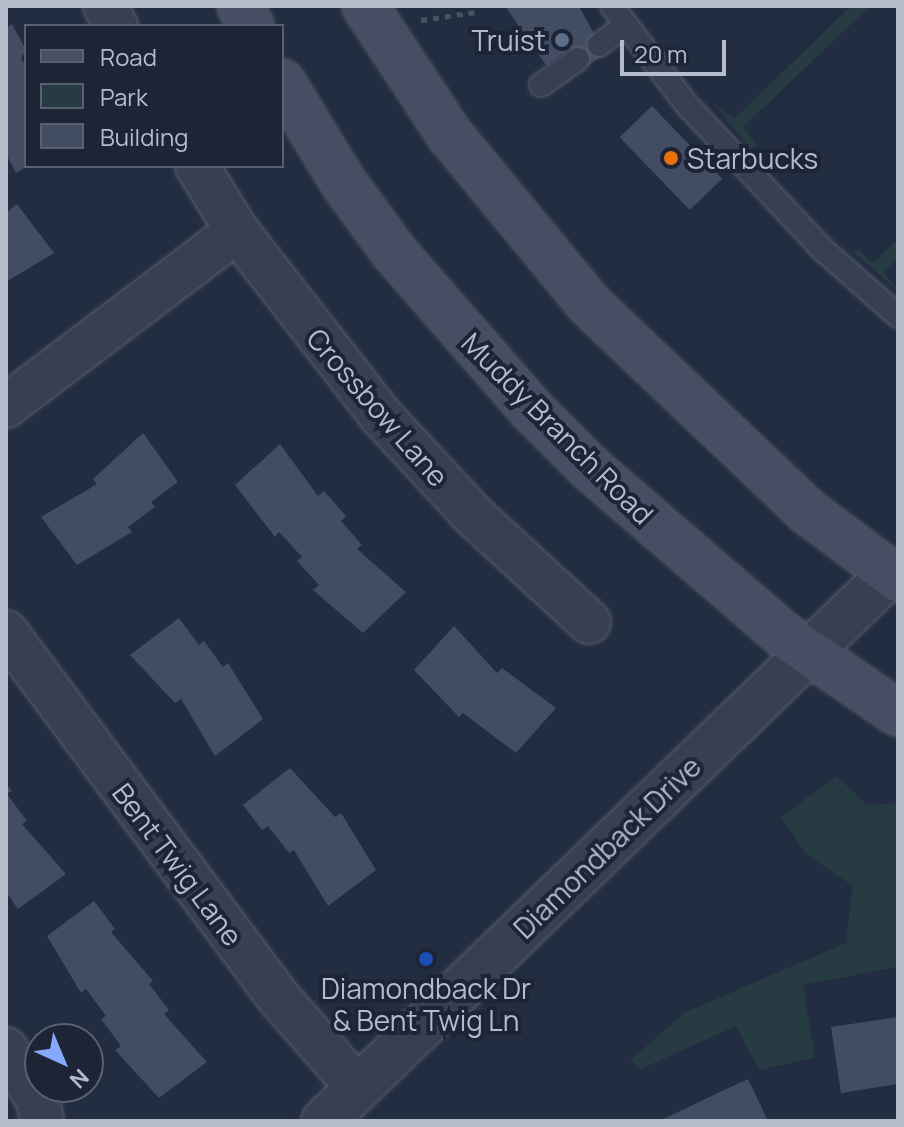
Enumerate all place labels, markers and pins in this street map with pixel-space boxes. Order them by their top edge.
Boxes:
place label: Truist [472,23,546,57]
marker: Truist [553,31,571,49]
place label: Starbucks [687,141,818,175]
marker: Starbucks [662,149,680,167]
marker: Diamondback Dr & Bent Twig Ln [417,950,435,968]
place label: Diamondback Dr & Bent Twig Ln [321,971,531,1037]

